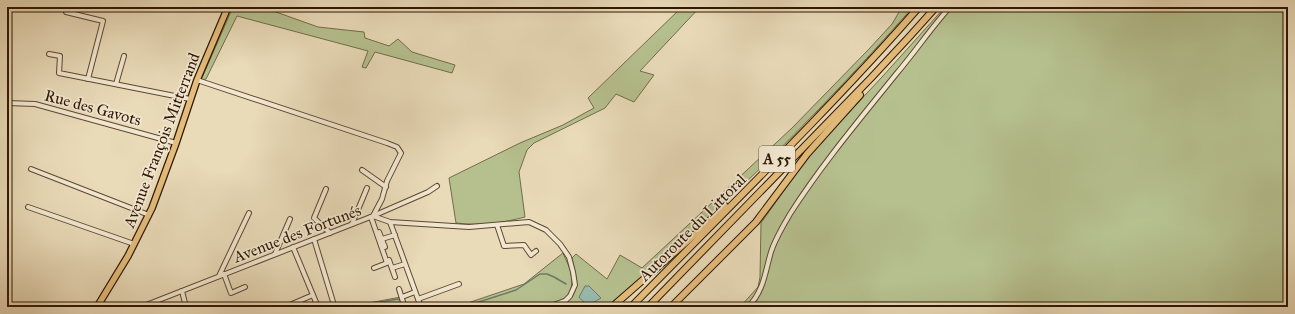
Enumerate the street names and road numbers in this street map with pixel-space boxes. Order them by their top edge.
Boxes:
street label: Avenue François Mitterrand [119,50,204,231]
street label: Rue des Gavots [42,85,143,130]
road number: A 55 [759,146,795,172]
street label: Autoroute du Littoral [634,169,750,286]
street label: Avenue des Fortunés [230,200,364,267]

